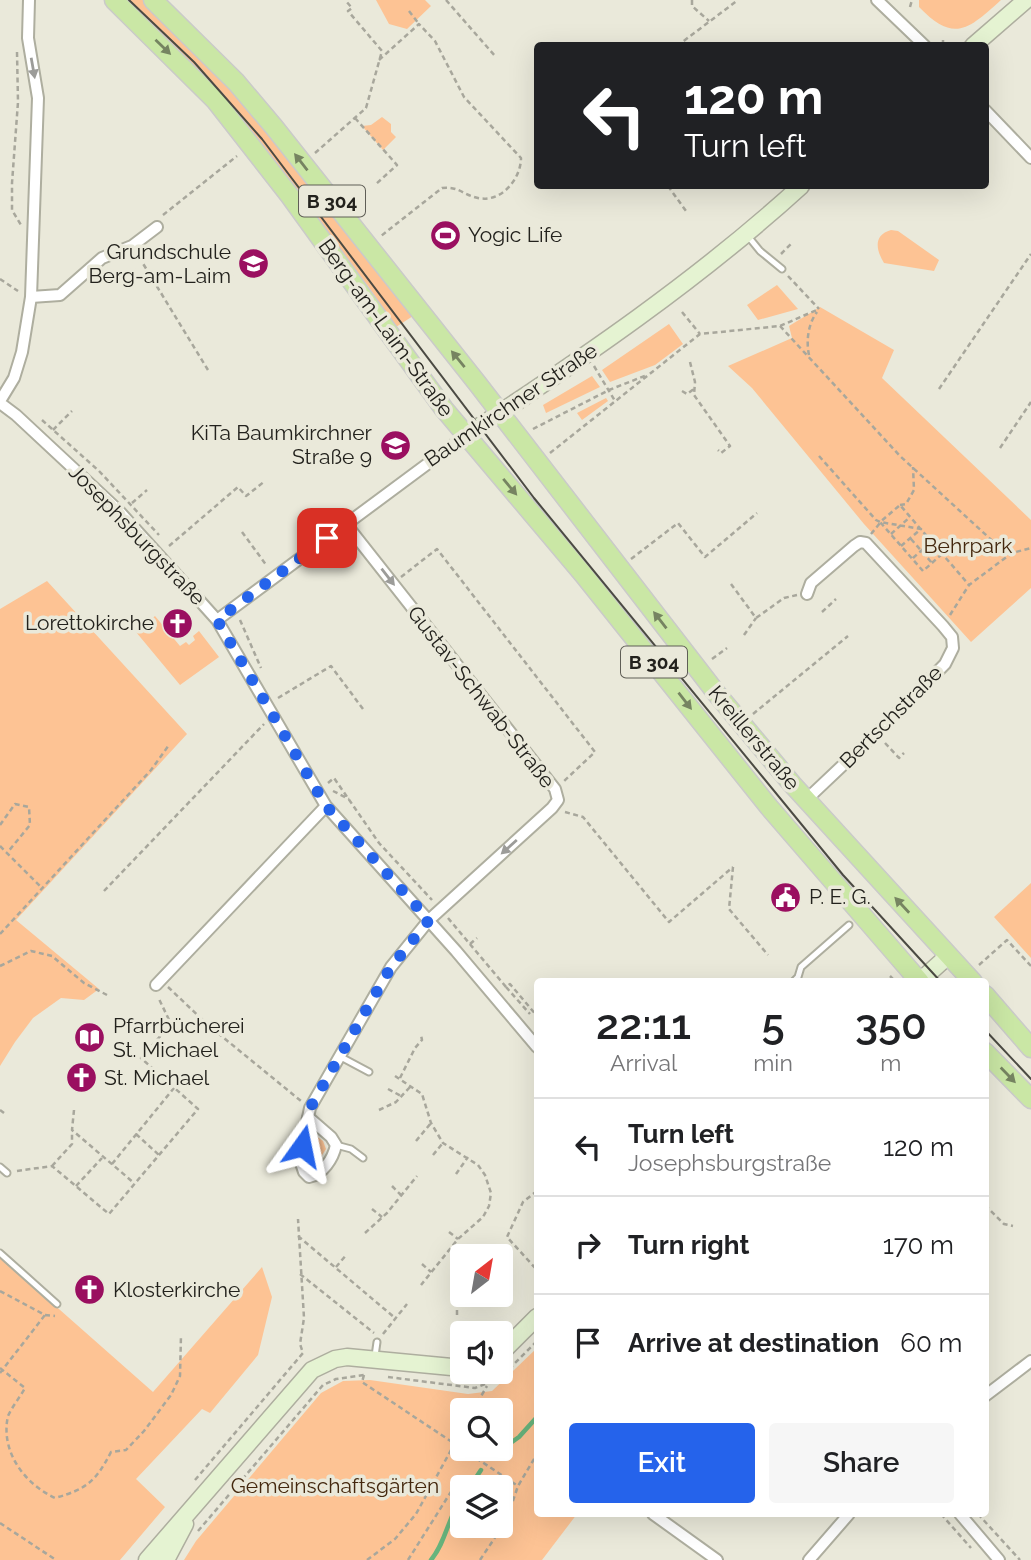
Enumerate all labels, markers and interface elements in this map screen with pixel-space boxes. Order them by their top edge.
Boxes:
one-way arrow [154,39,171,55]
one-way arrow [28,57,39,79]
text: 120 m [684,68,823,125]
icon: left [569,70,660,161]
text: Turn left [684,127,806,164]
one-way arrow [294,153,309,171]
road number: B 304 [299,186,365,216]
sports icon: Yogic Life [428,218,462,252]
place label: Yogic Life [468,222,562,247]
street label: Berg-am-Laim-Straße [314,234,459,421]
place label: Grundschule Berg-am-Laim [89,239,231,288]
school or university icon: Grundschule Berg-am-Laim [237,247,271,281]
street label: Baumkirchner Straße [420,338,602,472]
one-way arrow [451,350,466,368]
place label: KiTa Baumkirchner Straße 9 [191,420,373,469]
school or university icon: KiTa Baumkirchner Straße 9 [378,428,412,462]
street label: Josephsburgstraße [64,459,211,610]
one-way arrow [502,479,517,496]
pin [297,508,357,568]
icon: arrive [308,519,346,557]
park label: Behrpark [924,533,1012,558]
one-way arrow [381,568,396,586]
street label: Gustav-Schwab-Straße [403,601,560,793]
church icon: Lorettokirche [160,606,194,640]
place label: Lorettokirche [25,610,154,635]
one-way arrow [653,611,667,629]
road number: B 304 [621,646,687,678]
street label: Bertschstraße [834,660,947,773]
street label: Kreillerstraße [704,680,805,795]
one-way arrow [678,692,693,710]
one-way arrow [500,839,518,855]
public building icon: P. E. G. [769,880,803,914]
place label: P. E. G. [809,884,871,909]
one-way arrow [895,897,911,914]
text: 22:11 [596,1000,691,1049]
text: 5 [761,1000,785,1049]
text: 350 [855,1000,927,1049]
place label: Pfarrbücherei St. Michael [113,1013,245,1062]
library icon: Pfarrbücherei St. Michael [73,1021,107,1055]
text: Arrival [610,1049,677,1076]
text: min [753,1049,793,1076]
text: m [880,1049,901,1076]
church icon: St. Michael [64,1061,98,1095]
place label: St. Michael [104,1065,209,1090]
one-way arrow [1000,1067,1017,1084]
position arrow [265,1109,339,1183]
text: Turn left [628,1119,734,1149]
icon: left [569,1128,607,1166]
text: 120 m [883,1132,954,1162]
text: Josephsburgstraße [628,1149,831,1176]
icon: right [569,1226,607,1264]
text: Turn right [628,1230,749,1260]
text: 170 m [883,1230,954,1260]
north arrow [450,1244,513,1307]
map controls [450,1244,513,1538]
church icon: Klosterkirche [73,1273,107,1307]
place label: Klosterkirche [113,1277,240,1302]
button: sound [450,1321,513,1384]
icon: arrive [569,1324,607,1362]
text: Arrive at destination [628,1328,879,1358]
text: 60 m [900,1328,962,1358]
button: search [450,1398,513,1461]
button: Exit [569,1423,755,1503]
button: Share [769,1423,954,1503]
park label: Gemeinschaftsgärten [231,1473,439,1498]
button: layers [450,1475,513,1538]

